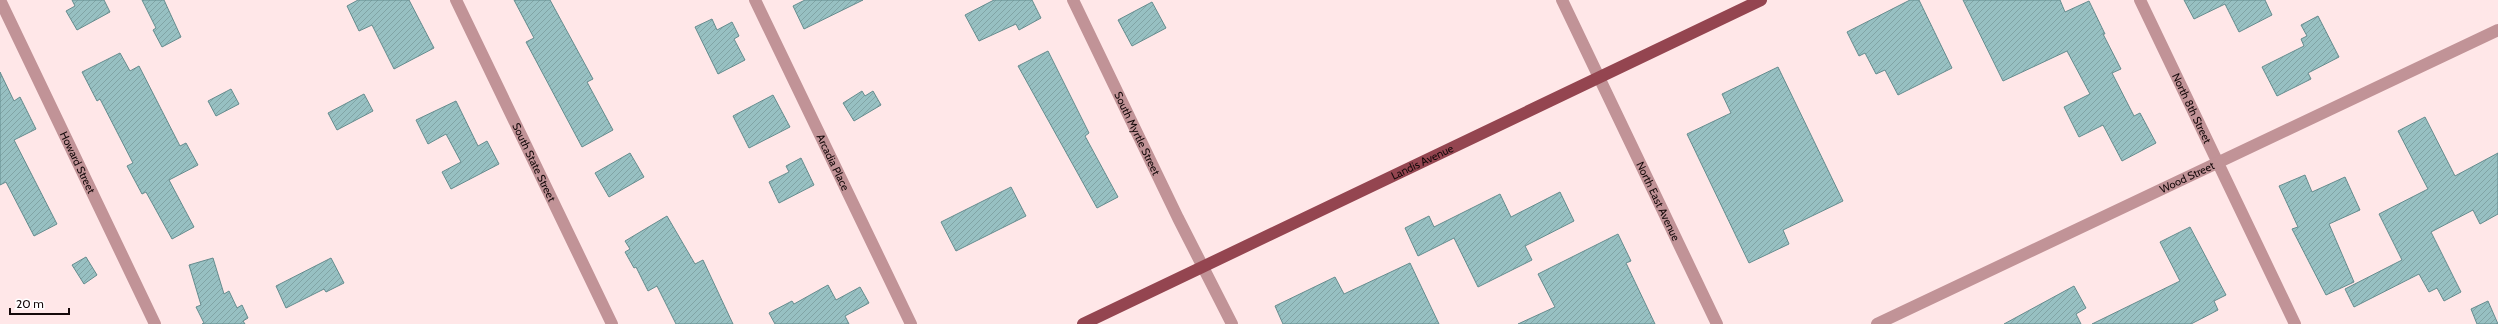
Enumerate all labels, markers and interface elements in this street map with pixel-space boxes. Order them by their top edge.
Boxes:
street label: North 8th Street [2169,71,2215,146]
street label: South Myrtle Street [1111,89,1163,178]
street label: South State Street [509,121,559,204]
street label: Howard Street [57,129,99,196]
street label: Arcadia Place [813,132,853,193]
street label: Landis Avenue [1389,141,1456,183]
street label: Wood Street [2157,158,2217,196]
street label: North East Avenue [1633,159,1683,243]
scale bar [10,290,69,316]
text: 20 m [16,296,44,311]

